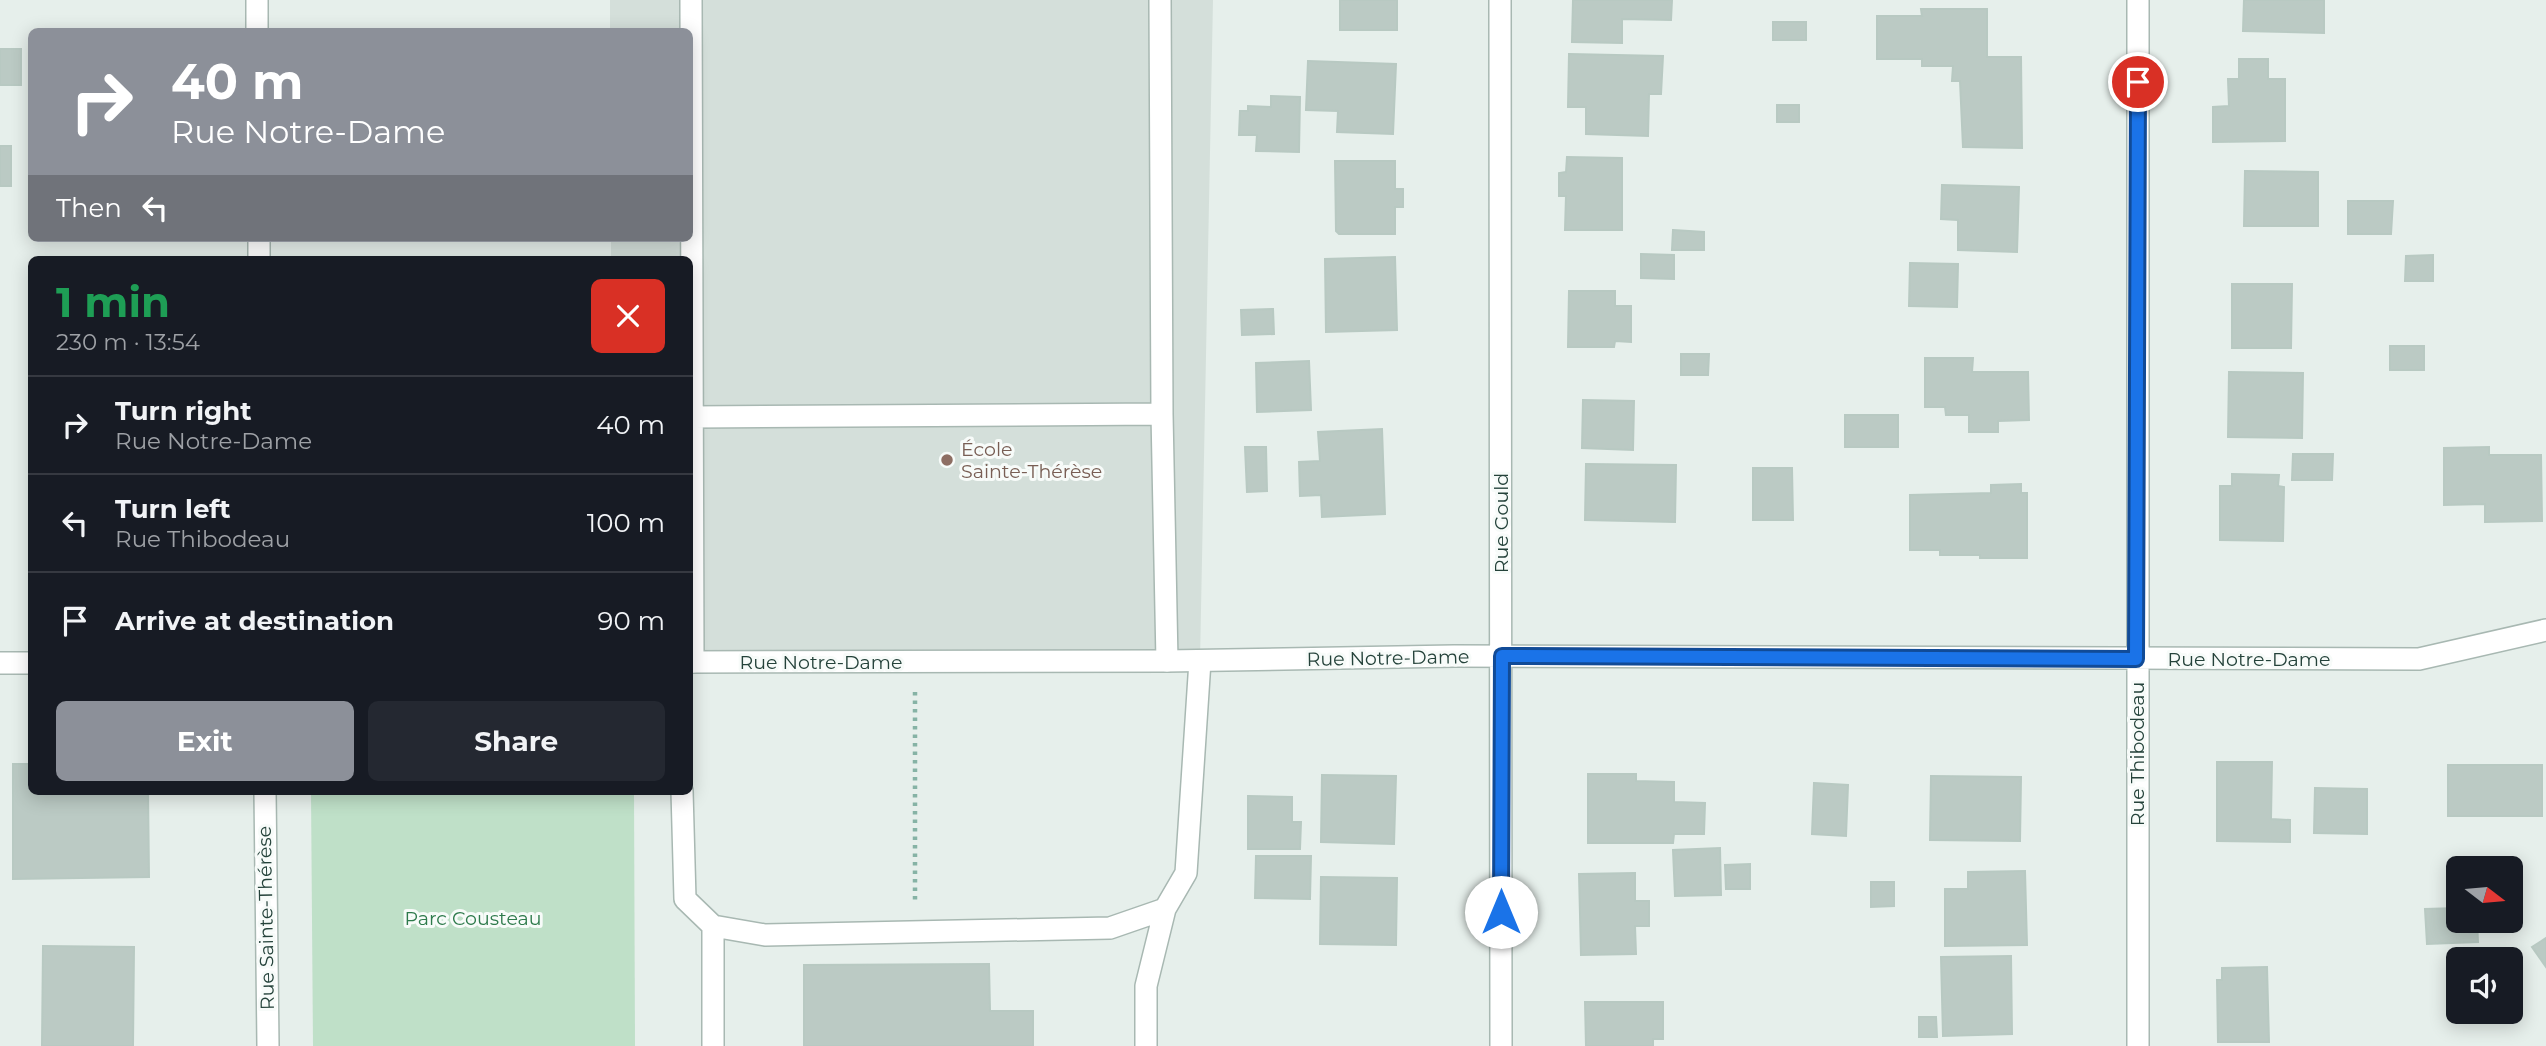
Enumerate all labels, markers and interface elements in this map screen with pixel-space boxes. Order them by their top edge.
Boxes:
text: 40 m [171,52,303,111]
pin [2108,52,2168,112]
icon: right [56,56,147,147]
icon: arrive [2119,63,2157,101]
text: Rue Notre-Dame [171,112,445,151]
icon: left [136,189,174,227]
text: Then [56,192,122,224]
text: 1 min [56,276,170,328]
button: close [591,279,665,353]
text: 230 m · 13:54 [56,328,200,356]
text: Turn right [115,395,251,427]
icon: right [56,406,94,444]
text: 40 m [596,409,665,441]
text: Rue Notre-Dame [115,427,312,455]
place label: École Sainte-Thérèse [961,438,1102,483]
marker: École Sainte-Thérèse [939,452,955,468]
street label: Rue Gould [1490,473,1513,573]
text: Turn left [115,493,231,525]
icon: left [56,504,94,542]
text: 100 m [587,507,665,539]
text: Rue Thibodeau [115,525,290,553]
icon: arrive [56,602,94,640]
text: Arrive at destination [115,605,394,637]
text: 90 m [598,605,665,637]
street label: Rue Notre-Dame [1306,645,1470,671]
street label: Rue Notre-Dame [2168,648,2330,671]
street label: Rue Notre-Dame [740,651,902,674]
street label: Rue Thibodeau [2126,682,2149,826]
button: Exit [56,701,354,781]
button: Share [368,701,665,781]
street label: Rue Sainte-Thérèse [253,826,279,1010]
north arrow [2446,856,2524,933]
map controls [2446,856,2523,1024]
position arrow [1464,875,1538,949]
park label: Parc Cousteau [404,907,542,930]
button: sound [2446,947,2523,1024]

